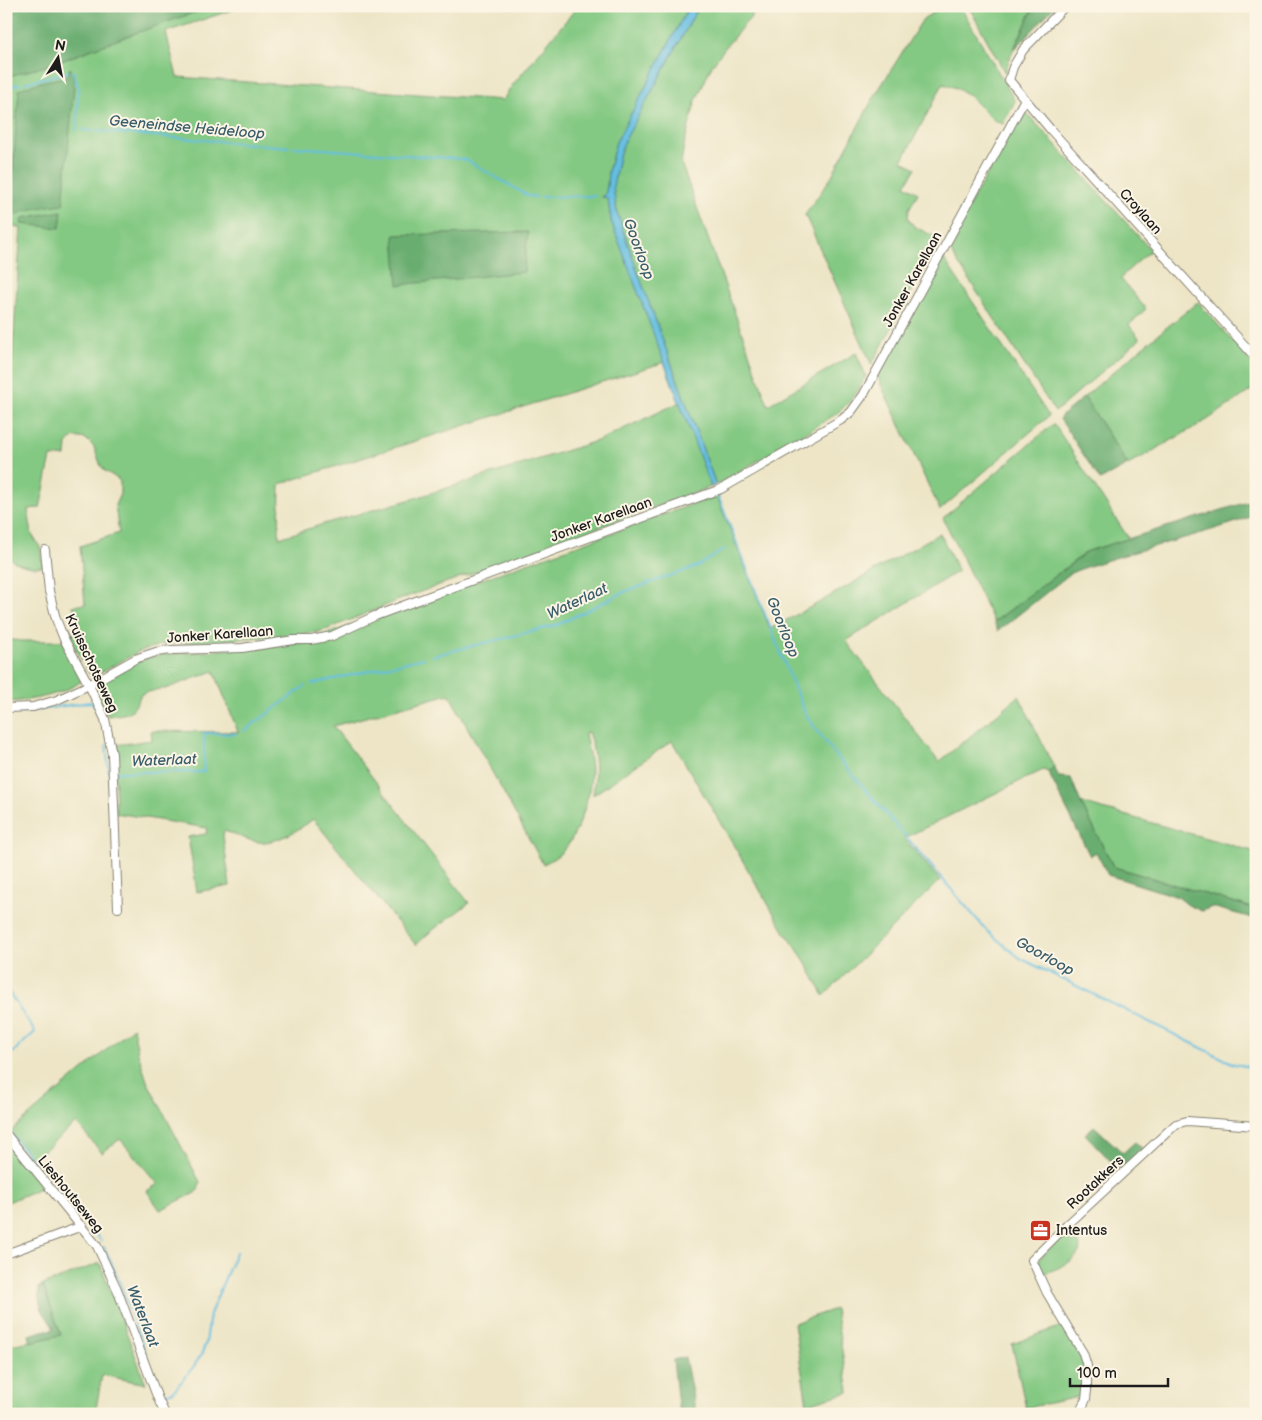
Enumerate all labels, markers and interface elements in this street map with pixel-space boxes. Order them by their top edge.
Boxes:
north arrow [32,32,82,82]
text: N [54,36,67,55]
water label: Geeneindse Heideloop [108,111,266,144]
street label: Croylaan [1116,185,1166,238]
water label: Goorloop [619,216,658,283]
street label: Jonker Karellaan [879,229,946,330]
street label: Jonker Karellaan [548,493,654,546]
water label: Waterlaat [544,579,611,624]
water label: Goorloop [762,594,803,661]
street label: Kruisschotseweg [61,611,122,715]
street label: Jonker Karellaan [166,622,274,647]
water label: Waterlaat [131,750,197,771]
water label: Goorloop [1012,933,1078,980]
street label: Lieshoutseweg [34,1152,107,1237]
street label: Rootakkers [1063,1152,1127,1213]
office icon: Intentus [1028,1218,1052,1242]
place label: Intentus [1056,1222,1107,1239]
water label: Waterlaat [122,1282,163,1350]
scale bar [1070,1355,1167,1387]
text: 100 m [1077,1364,1117,1383]

